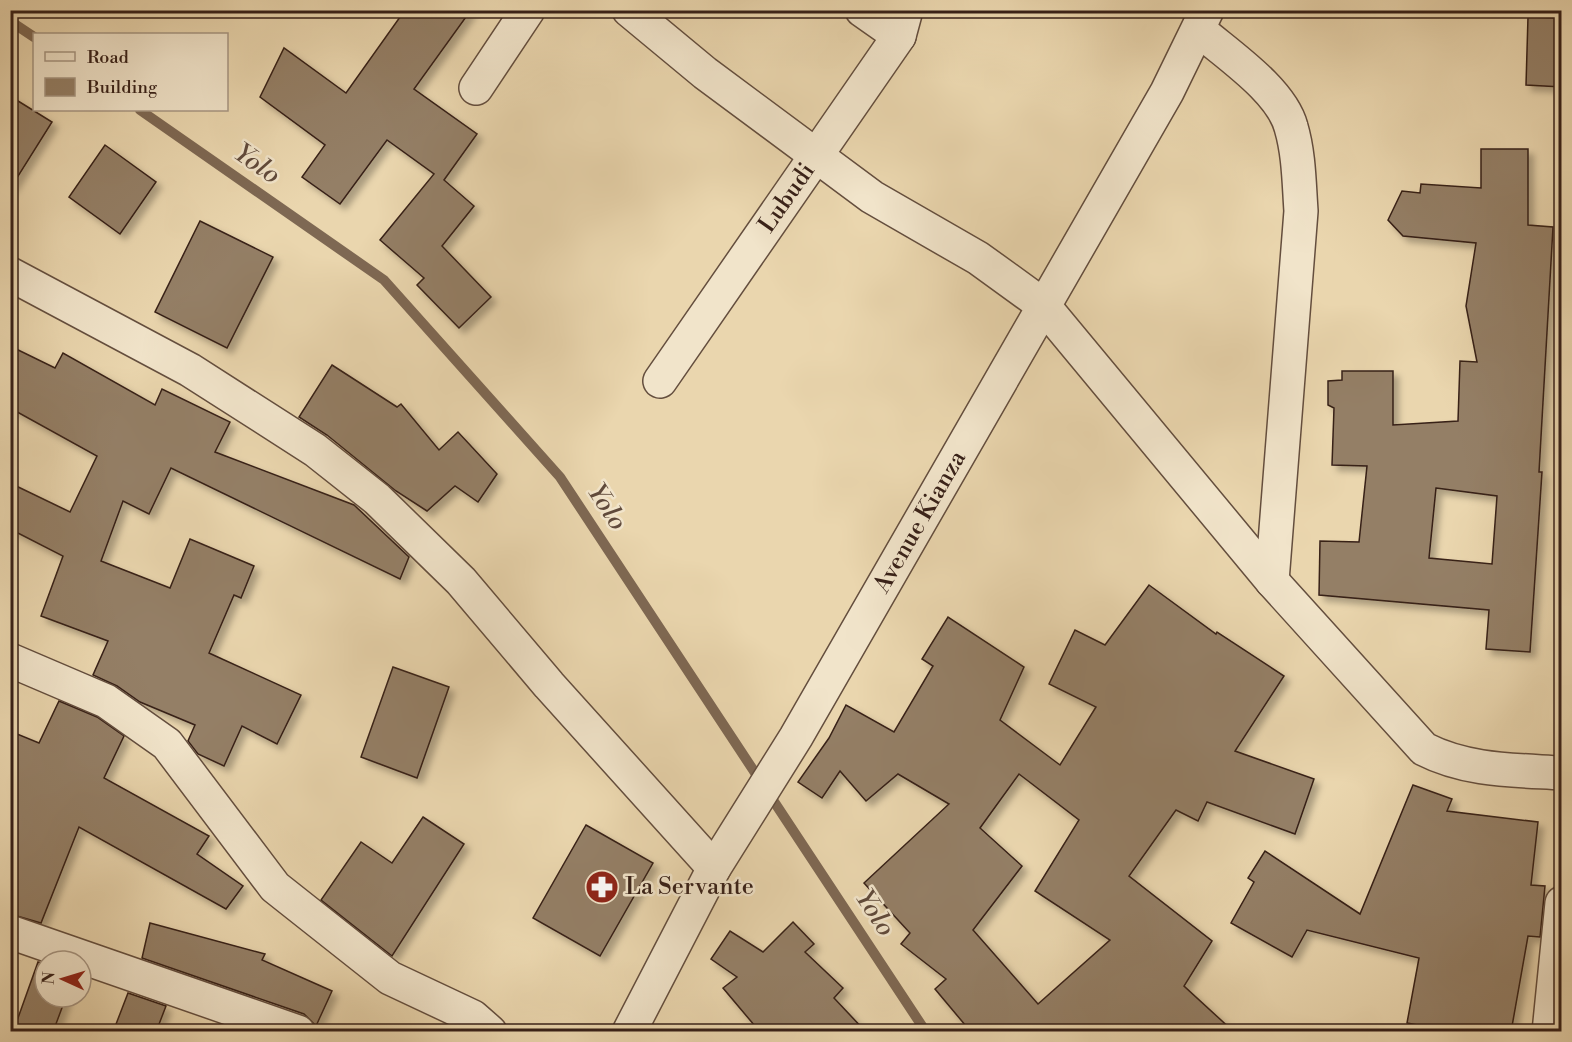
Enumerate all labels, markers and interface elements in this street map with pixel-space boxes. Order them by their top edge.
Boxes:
legend [33,33,228,111]
text: Road [87,46,130,69]
text: Building [86,76,158,99]
water label: Yolo [228,137,286,191]
street label: Lubudi [752,157,822,239]
street label: Avenue Kianza [867,445,973,599]
water label: Yolo [580,478,634,536]
pharmacy icon: La Servante [584,869,620,905]
place label: La Servante [625,872,754,902]
water label: Yolo [848,884,902,942]
north arrow [33,949,93,1009]
text: N [39,971,59,985]

